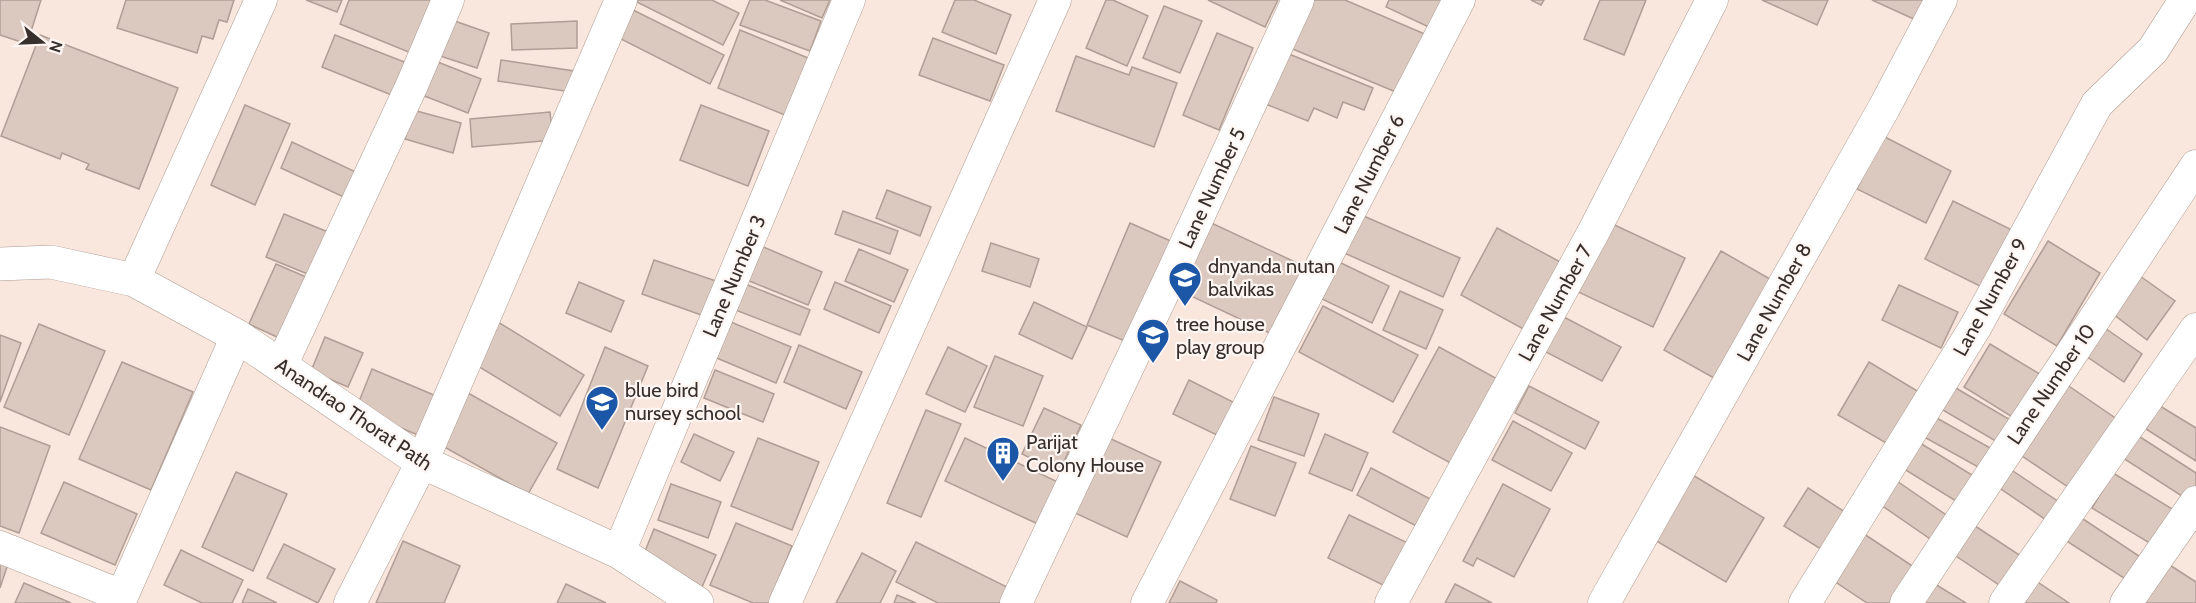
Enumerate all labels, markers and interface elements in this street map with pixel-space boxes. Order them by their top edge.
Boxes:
north arrow [12,12,72,72]
text: N [45,38,67,55]
street label: Lane Number 6 [1329,110,1409,238]
street label: Lane Number 5 [1174,124,1250,252]
street label: Lane Number 3 [697,211,771,341]
street label: Lane Number 9 [1948,234,2032,360]
street label: Lane Number 8 [1732,239,1816,365]
street label: Lane Number 7 [1513,240,1597,366]
place label: dnyanda nutan balvikas [1208,254,1335,301]
school or university icon: dnyanda nutan balvikas [1167,260,1203,307]
place label: tree house play group [1176,312,1265,359]
school or university icon: tree house play group [1135,317,1171,364]
street label: Lane Number 10 [2002,319,2100,449]
street label: Anandrao Thorat Path [271,353,437,475]
place label: blue bird nursey school [625,378,741,425]
school or university icon: blue bird nursey school [584,384,620,431]
place label: Parijat Colony House [1026,430,1144,477]
building icon: Parijat Colony House [985,435,1021,482]

